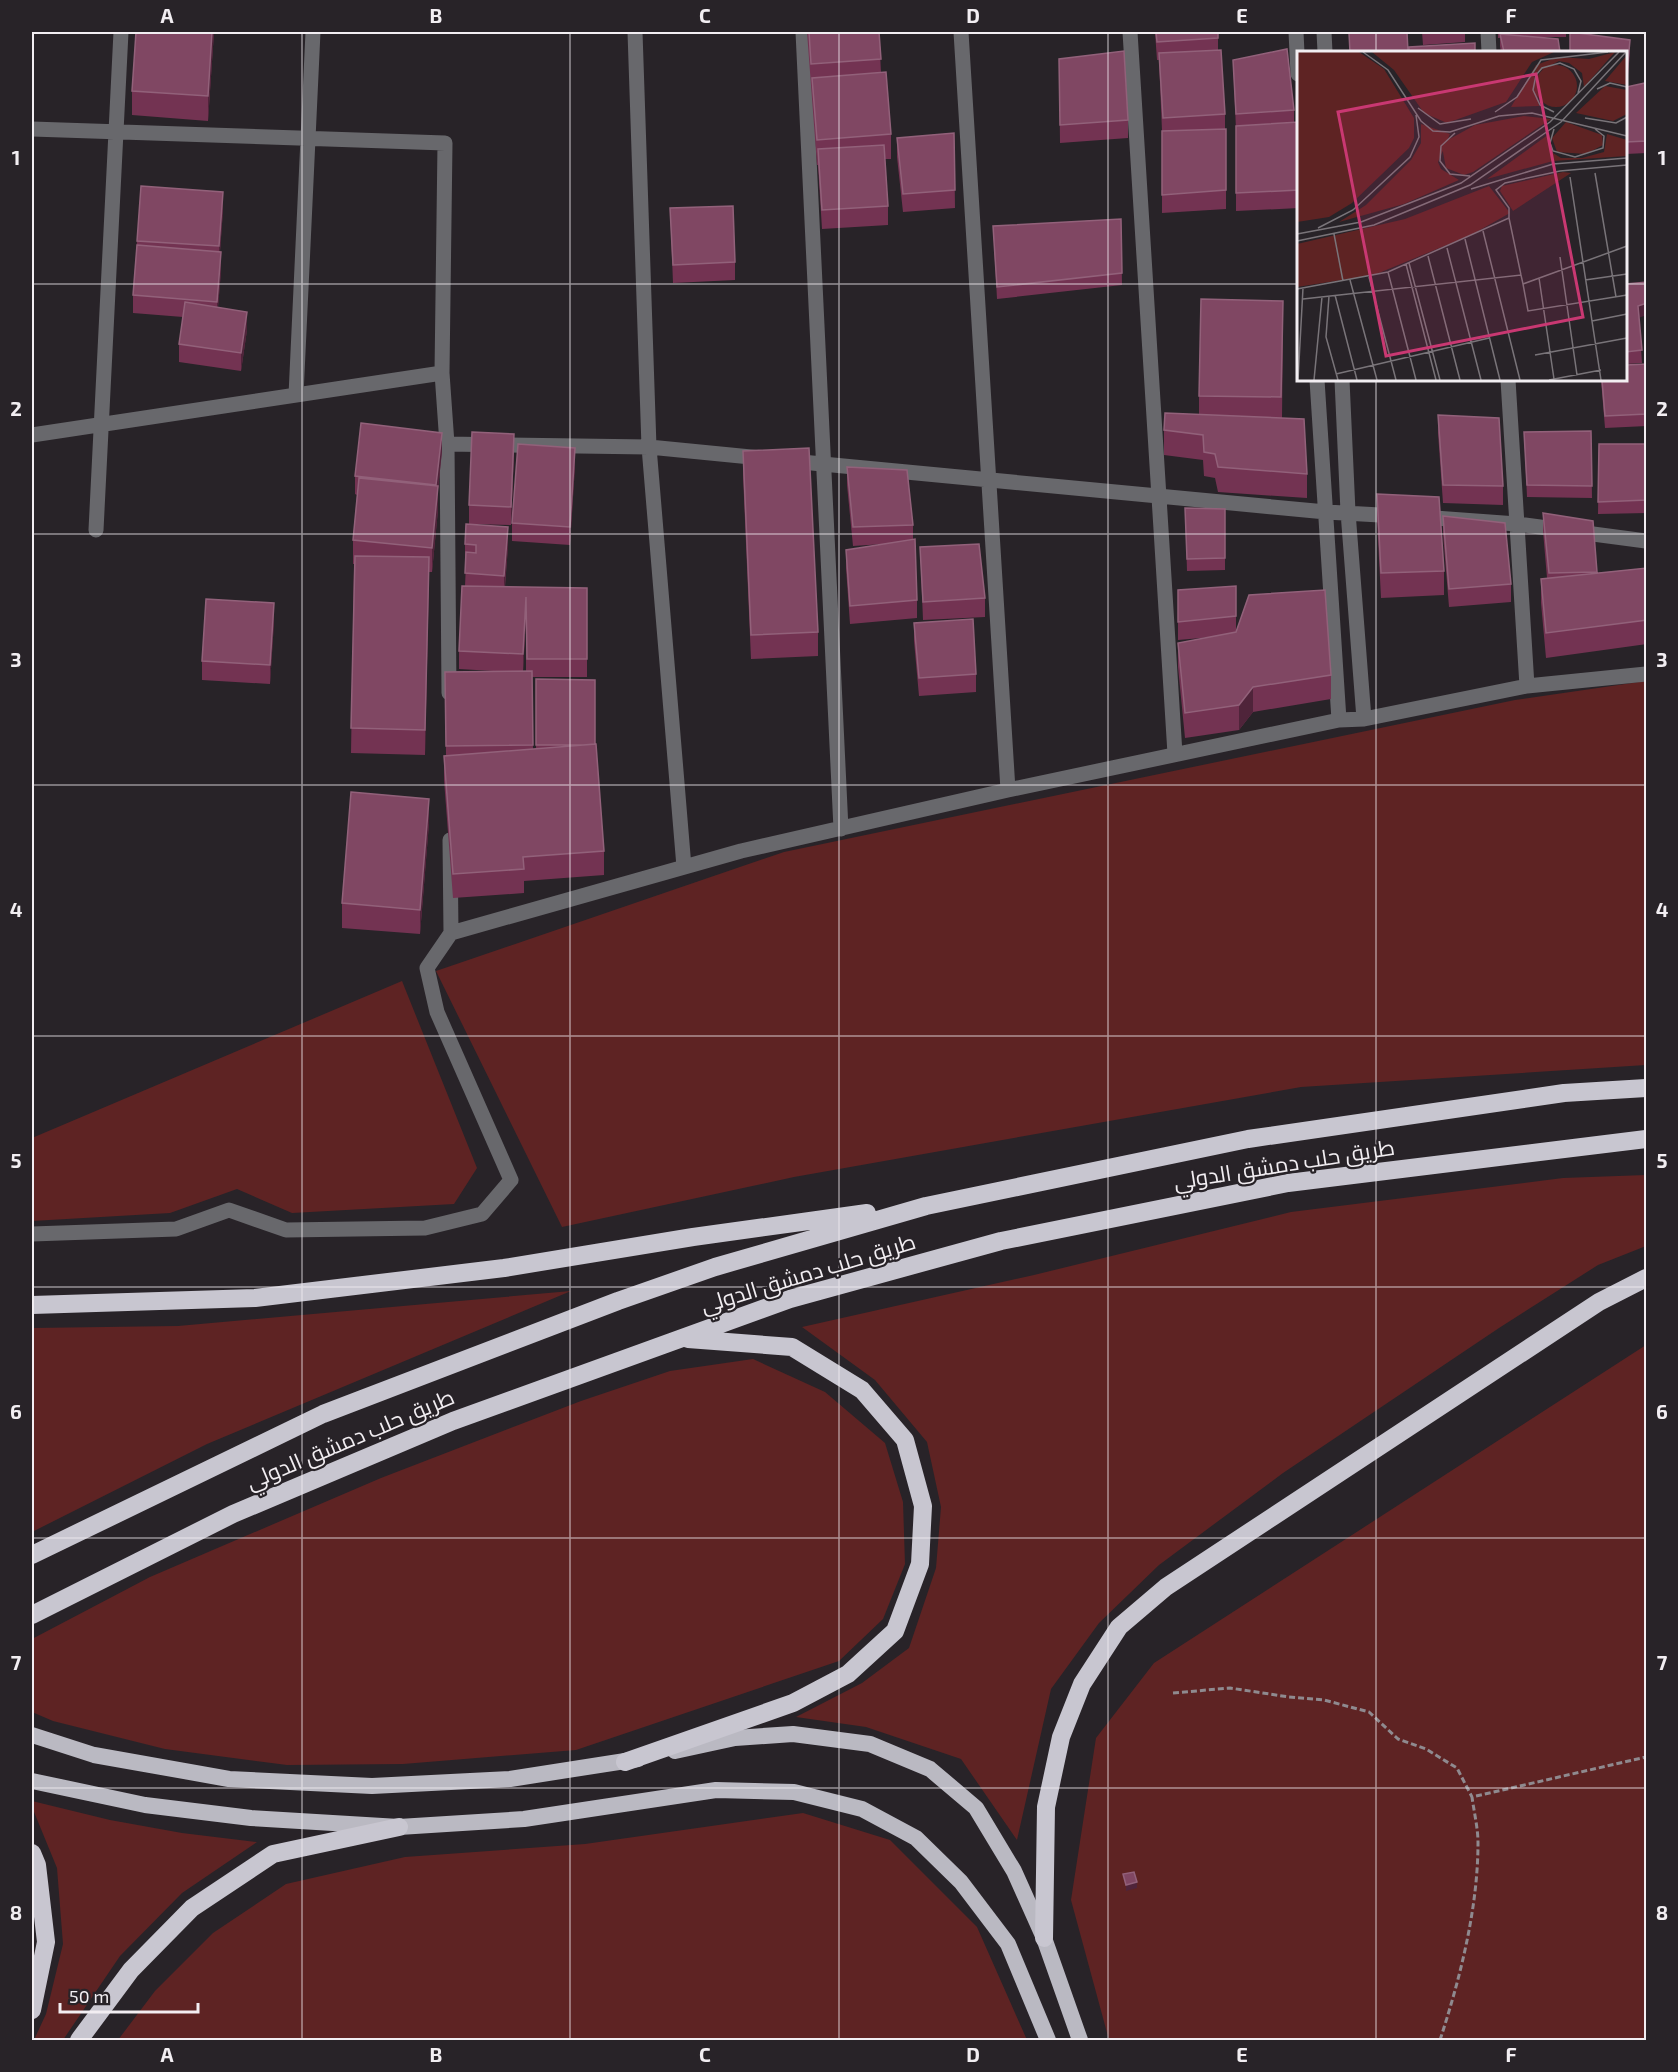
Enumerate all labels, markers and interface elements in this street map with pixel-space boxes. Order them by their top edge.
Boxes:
text: A [160,3,174,27]
text: B [430,3,442,27]
text: C [699,3,711,27]
text: D [966,3,980,27]
text: E [1236,3,1248,27]
text: F [1505,3,1517,27]
inset map [1297,51,1627,381]
text: 1 [12,145,20,169]
text: 1 [1658,145,1666,169]
text: 2 [10,396,22,420]
text: 2 [1656,396,1668,420]
text: 3 [10,647,22,671]
text: 3 [1656,647,1668,671]
text: 4 [10,897,23,921]
text: 4 [1656,897,1669,921]
street label: طريق حلب دمشق الدولي [1171,1133,1397,1198]
text: 5 [10,1148,22,1172]
text: 5 [1656,1148,1668,1172]
street label: طريق حلب دمشق الدولي [697,1227,920,1322]
street label: طريق حلب دمشق الدولي [242,1382,459,1498]
text: 6 [10,1399,22,1423]
text: 6 [1656,1399,1668,1423]
text: 7 [11,1650,22,1674]
text: 7 [1657,1650,1668,1674]
text: 8 [10,1900,22,1924]
text: 8 [1656,1900,1668,1924]
scale bar [60,1976,198,2014]
text: 50 m [69,1985,109,2007]
text: A [160,2042,174,2066]
text: B [430,2042,442,2066]
text: C [699,2042,711,2066]
text: D [966,2042,980,2066]
text: E [1236,2042,1248,2066]
text: F [1505,2042,1517,2066]

